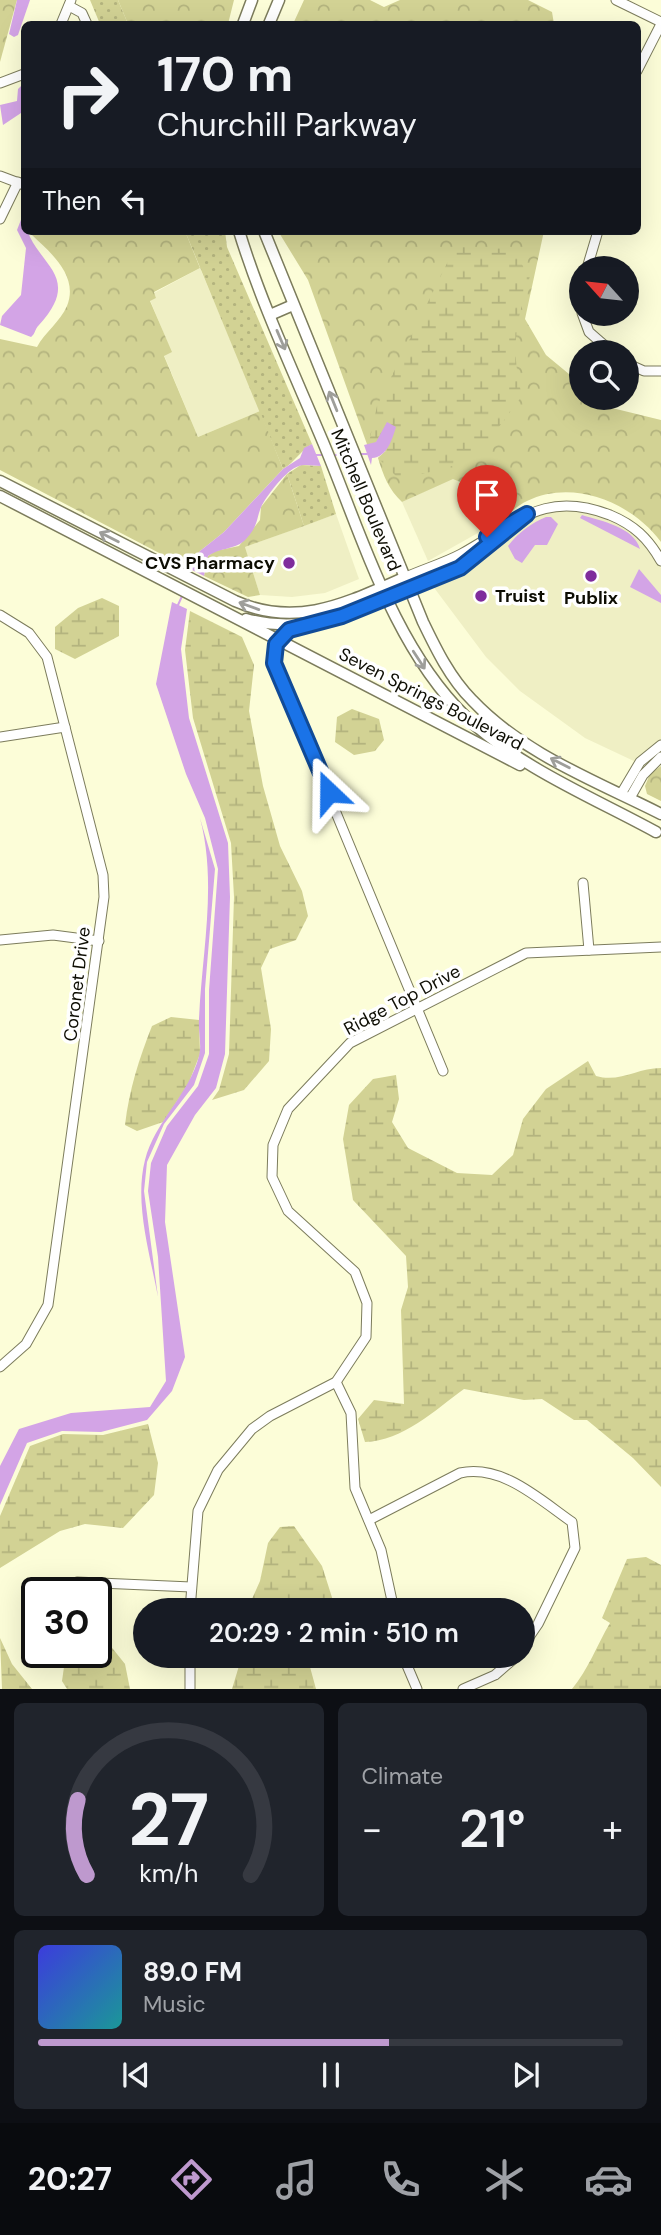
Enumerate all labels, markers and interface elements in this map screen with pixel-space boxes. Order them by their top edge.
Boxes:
text: 170 m [157,42,293,106]
icon: right [42,49,133,140]
text: Churchill Parkway [157,104,417,146]
icon: left [115,182,153,220]
text: Then [42,184,101,218]
north arrow [569,256,639,326]
map controls [569,256,639,410]
one-way arrow [275,329,288,351]
button: search [569,340,639,410]
one-way arrow [325,390,338,412]
street label: Mitchell Boulevard [325,425,407,575]
pin [457,465,517,537]
icon: arrive [468,476,506,514]
one-way arrow [99,529,120,543]
place label: CVS Pharmacy [145,551,275,575]
marker: CVS Pharmacy [281,555,297,571]
marker: Publix [583,568,599,584]
place label: Truist [495,584,545,608]
place label: Publix [564,586,618,610]
marker: Truist [473,588,489,604]
one-way arrow [238,599,260,611]
street label: Seven Springs Boulevard [335,642,527,756]
one-way arrow [413,649,427,669]
position arrow [292,755,366,829]
one-way arrow [550,755,571,769]
street label: Coronet Drive [58,925,96,1043]
street label: Ridge Top Drive [339,959,465,1041]
speed limit sign: 30 [21,1577,112,1668]
text: 20:29 · 2 min · 510 m [209,1616,459,1650]
text: Climate [362,1761,443,1791]
text: 27 [128,1774,209,1869]
text: 21° [459,1795,526,1863]
text: − [362,1804,382,1854]
text: + [602,1804,623,1854]
text: km/h [139,1857,198,1890]
text: 89.0 FM [143,1955,242,1989]
text: Music [143,1989,206,2019]
icon: previous [117,2056,155,2094]
icon: pause [312,2056,350,2094]
icon: next [507,2056,545,2094]
icon: directions [167,2155,216,2204]
icon: music [272,2155,321,2204]
icon: phone [376,2155,425,2204]
icon: climate [480,2155,529,2204]
icon: car [584,2155,633,2204]
text: 20:27 [28,2158,112,2200]

